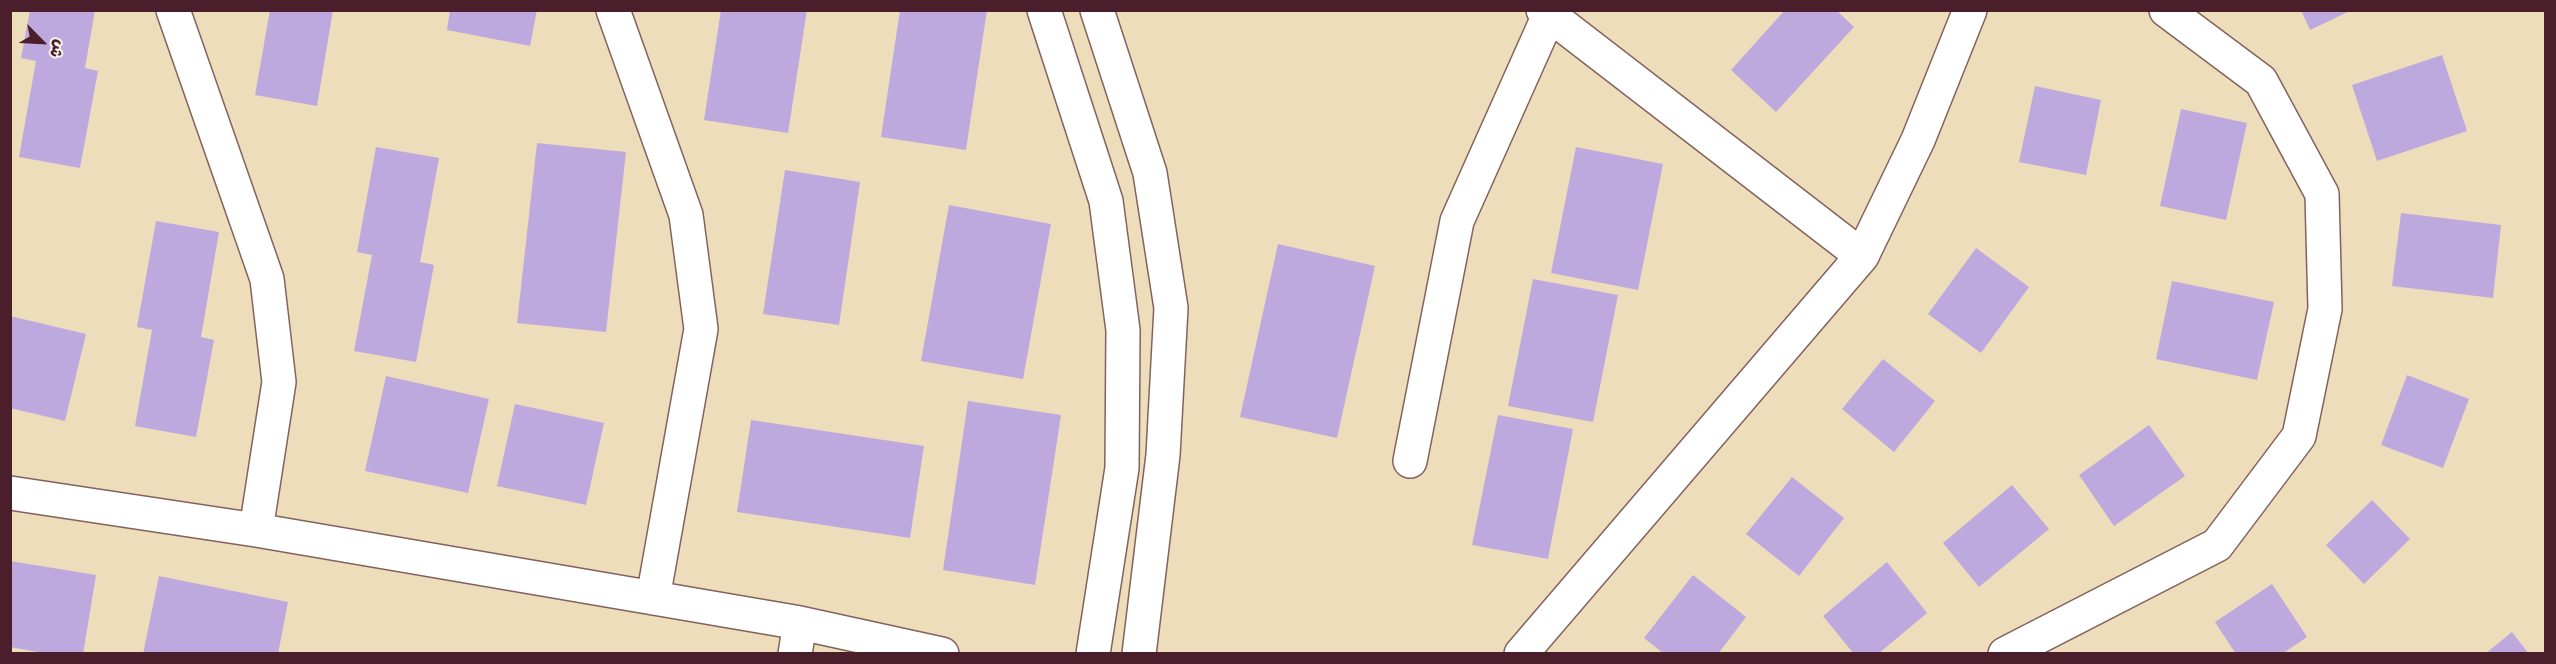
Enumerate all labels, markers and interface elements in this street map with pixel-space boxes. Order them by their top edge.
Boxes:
north arrow [12,12,72,72]
text: ش [46,37,72,62]

